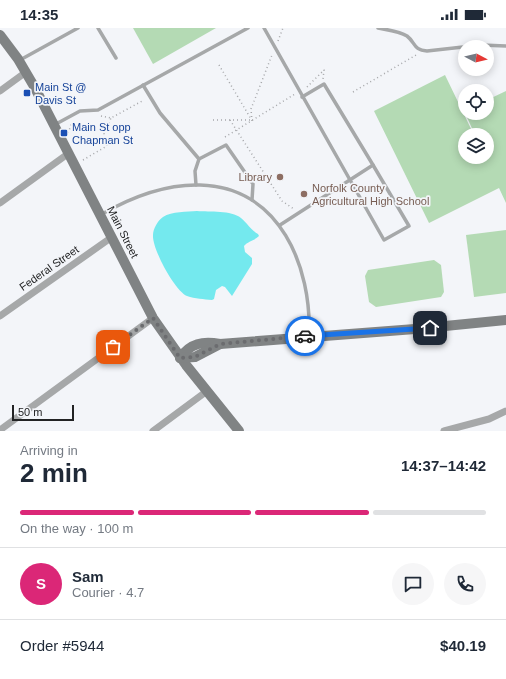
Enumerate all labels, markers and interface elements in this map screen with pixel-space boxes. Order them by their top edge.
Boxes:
text: 14:35 [20,6,58,23]
north arrow [458,40,494,76]
map controls [458,40,494,164]
place label: Main St @ Davis St [35,81,87,106]
button: locate [458,84,494,120]
marker: Main St @ Davis St [22,88,32,98]
place label: Main St opp Chapman St [72,121,133,146]
marker: Main St opp Chapman St [59,128,69,138]
button: layers [458,128,494,164]
place label: Library [238,171,272,183]
marker: Library [275,172,285,182]
place label: Norfolk County Agricultural High School [312,182,429,207]
marker: Norfolk County Agricultural High School [299,189,309,199]
street label: Main Street [105,204,141,260]
street label: Federal Street [17,243,81,293]
pin [413,311,447,345]
courier [285,316,325,356]
icon: home [419,317,441,339]
icon: car [294,325,316,347]
pin [96,330,130,364]
icon: bag [102,336,124,358]
scale bar [12,403,74,422]
text: 50 m [18,406,42,418]
text: Arriving in [20,443,78,458]
text: 14:37–14:42 [401,457,486,474]
text: 2 min [20,458,88,488]
text: On the way · 100 m [20,521,133,536]
button: chat [392,563,434,605]
button: phone [444,563,486,605]
text: Sam [72,568,104,585]
text: S [36,575,46,592]
text: Courier · 4.7 [72,585,144,600]
text: Order #5944 [20,637,104,654]
text: $40.19 [440,637,486,654]

